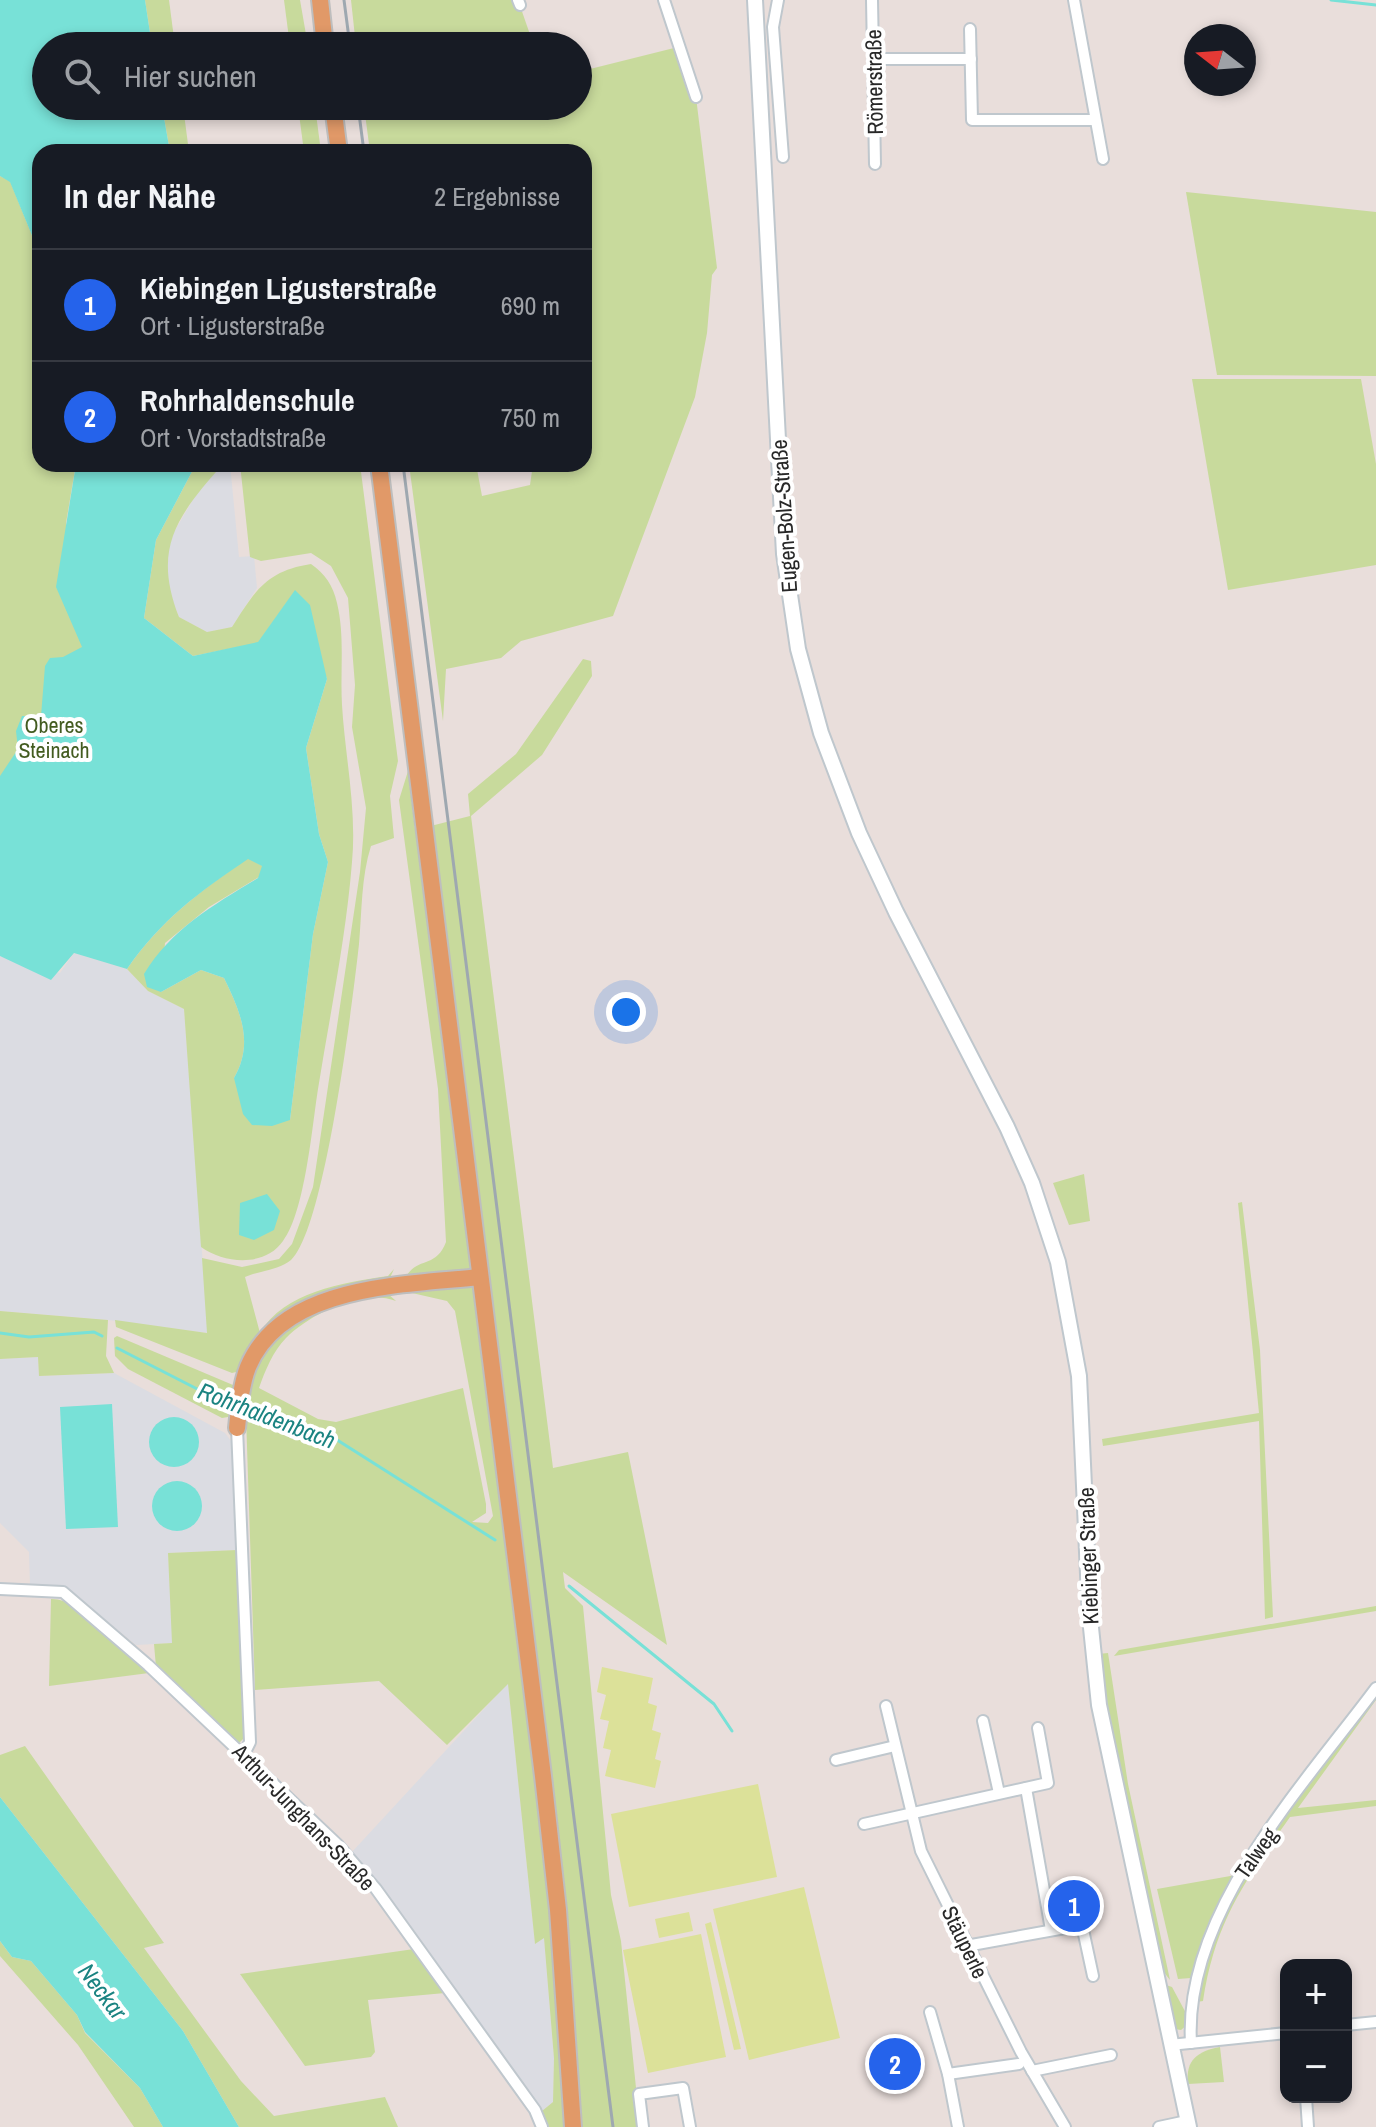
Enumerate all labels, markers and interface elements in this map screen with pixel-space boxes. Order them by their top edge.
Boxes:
north arrow [1184,24,1256,96]
street label: Römerstraße [858,29,890,135]
search box [32,32,592,120]
icon: search [60,54,104,98]
text: Hier suchen [124,56,257,96]
text: In der Nähe [64,173,216,219]
text: 2 Ergebnisse [434,179,560,214]
text: Kiebingen Ligusterstraße [140,268,437,308]
text: 1 [84,288,96,323]
text: 690 m [501,288,560,323]
text: Ort · Ligusterstraße [140,308,325,343]
text: Rohrhaldenschule [140,380,355,420]
text: 2 [84,400,96,435]
text: 750 m [501,400,560,435]
text: Ort · Vorstadtstraße [140,420,326,455]
street label: Eugen-Bolz-Straße [764,438,804,594]
park label: Oberes Steinach [18,710,90,765]
your location [606,992,646,1032]
water label: Rohrhaldenbach [194,1374,340,1456]
street label: Kiebinger Straße [1071,1487,1105,1625]
street label: Arthur-Junghans-Straße [225,1736,382,1897]
street label: Talweg [1228,1821,1284,1885]
pin: 1 [1048,1876,1100,1936]
street label: Stäuperle [935,1901,995,1983]
water label: Neckar [71,1956,135,2027]
map controls [1280,1959,1352,2103]
button: + [1280,1959,1352,2031]
button: − [1280,2031,1352,2103]
pin: 2 [869,2034,921,2094]

